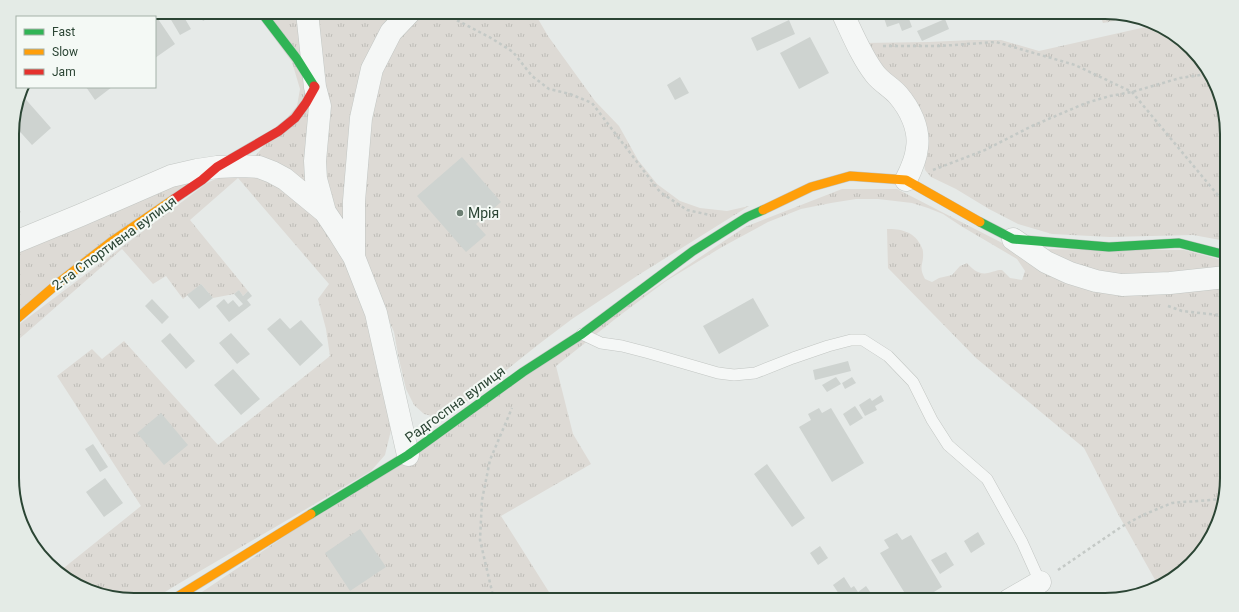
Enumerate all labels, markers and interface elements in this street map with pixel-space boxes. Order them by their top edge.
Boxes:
legend [16,16,156,88]
text: Fast [52,25,75,39]
text: Slow [52,45,78,59]
text: Jam [52,65,76,79]
street label: 2-га Спортивна вулиця [49,193,179,293]
place label: Мрія [468,205,499,221]
marker: Мрія [455,208,465,218]
street label: Радгоспна вулиця [402,362,508,446]

